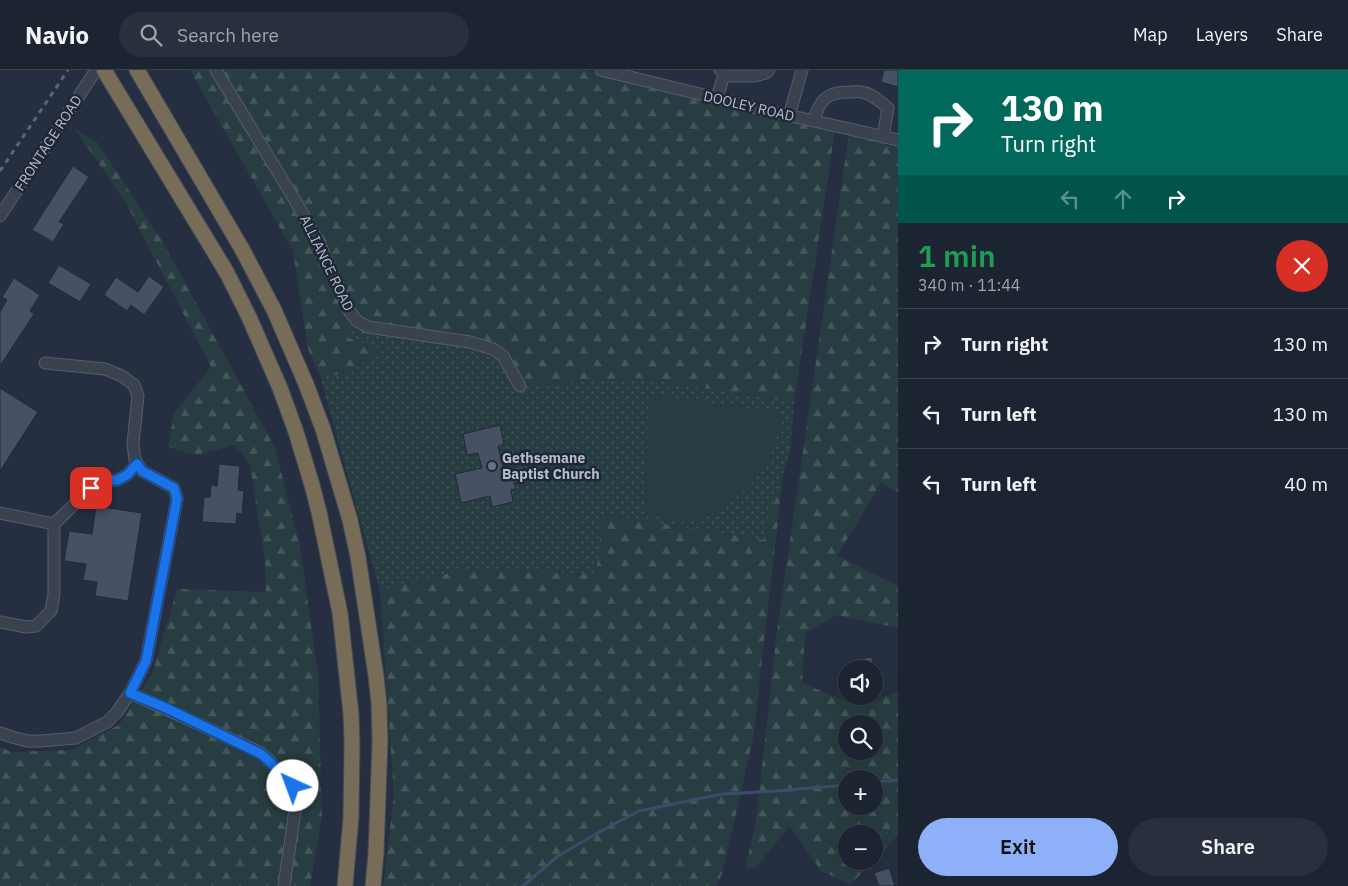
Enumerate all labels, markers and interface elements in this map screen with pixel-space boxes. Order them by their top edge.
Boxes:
search box [119,12,469,57]
text: Navio [25,19,89,51]
icon: search [137,21,165,49]
text: Search here [177,23,279,47]
text: Map [1133,23,1168,46]
text: Layers [1196,23,1248,46]
text: Share [1276,23,1323,46]
text: 130 m [1001,85,1104,131]
street label: DOOLEY ROAD [702,87,796,125]
icon: right [918,90,983,155]
street label: FRONTAGE ROAD [10,92,86,194]
text: Turn right [1001,129,1096,158]
icon: left [1056,185,1084,213]
icon: ahead [1109,185,1137,213]
icon: right [1162,185,1190,213]
street label: ALLIANCE ROAD [296,212,358,314]
text: 1 min [918,236,996,275]
button: close [1276,240,1328,292]
text: 340 m · 11:44 [918,275,1020,295]
icon: right [918,330,946,358]
text: Turn right [961,332,1048,356]
text: 130 m [1273,332,1328,356]
icon: left [918,400,946,428]
text: Turn left [961,402,1037,426]
text: 130 m [1273,402,1328,426]
place label: Gethsemane Baptist Church [502,449,600,483]
marker: Gethsemane Baptist Church [486,460,498,472]
pin [70,467,112,509]
icon: left [918,470,946,498]
text: Turn left [961,472,1037,496]
text: 40 m [1284,472,1328,496]
icon: arrive [77,474,105,502]
map controls [838,660,883,870]
button: sound [838,660,883,705]
button: search [838,715,883,760]
position arrow [266,759,318,811]
button: + [838,770,883,815]
button: Exit [918,818,1118,876]
button: Share [1128,818,1328,876]
button: − [838,825,883,870]

